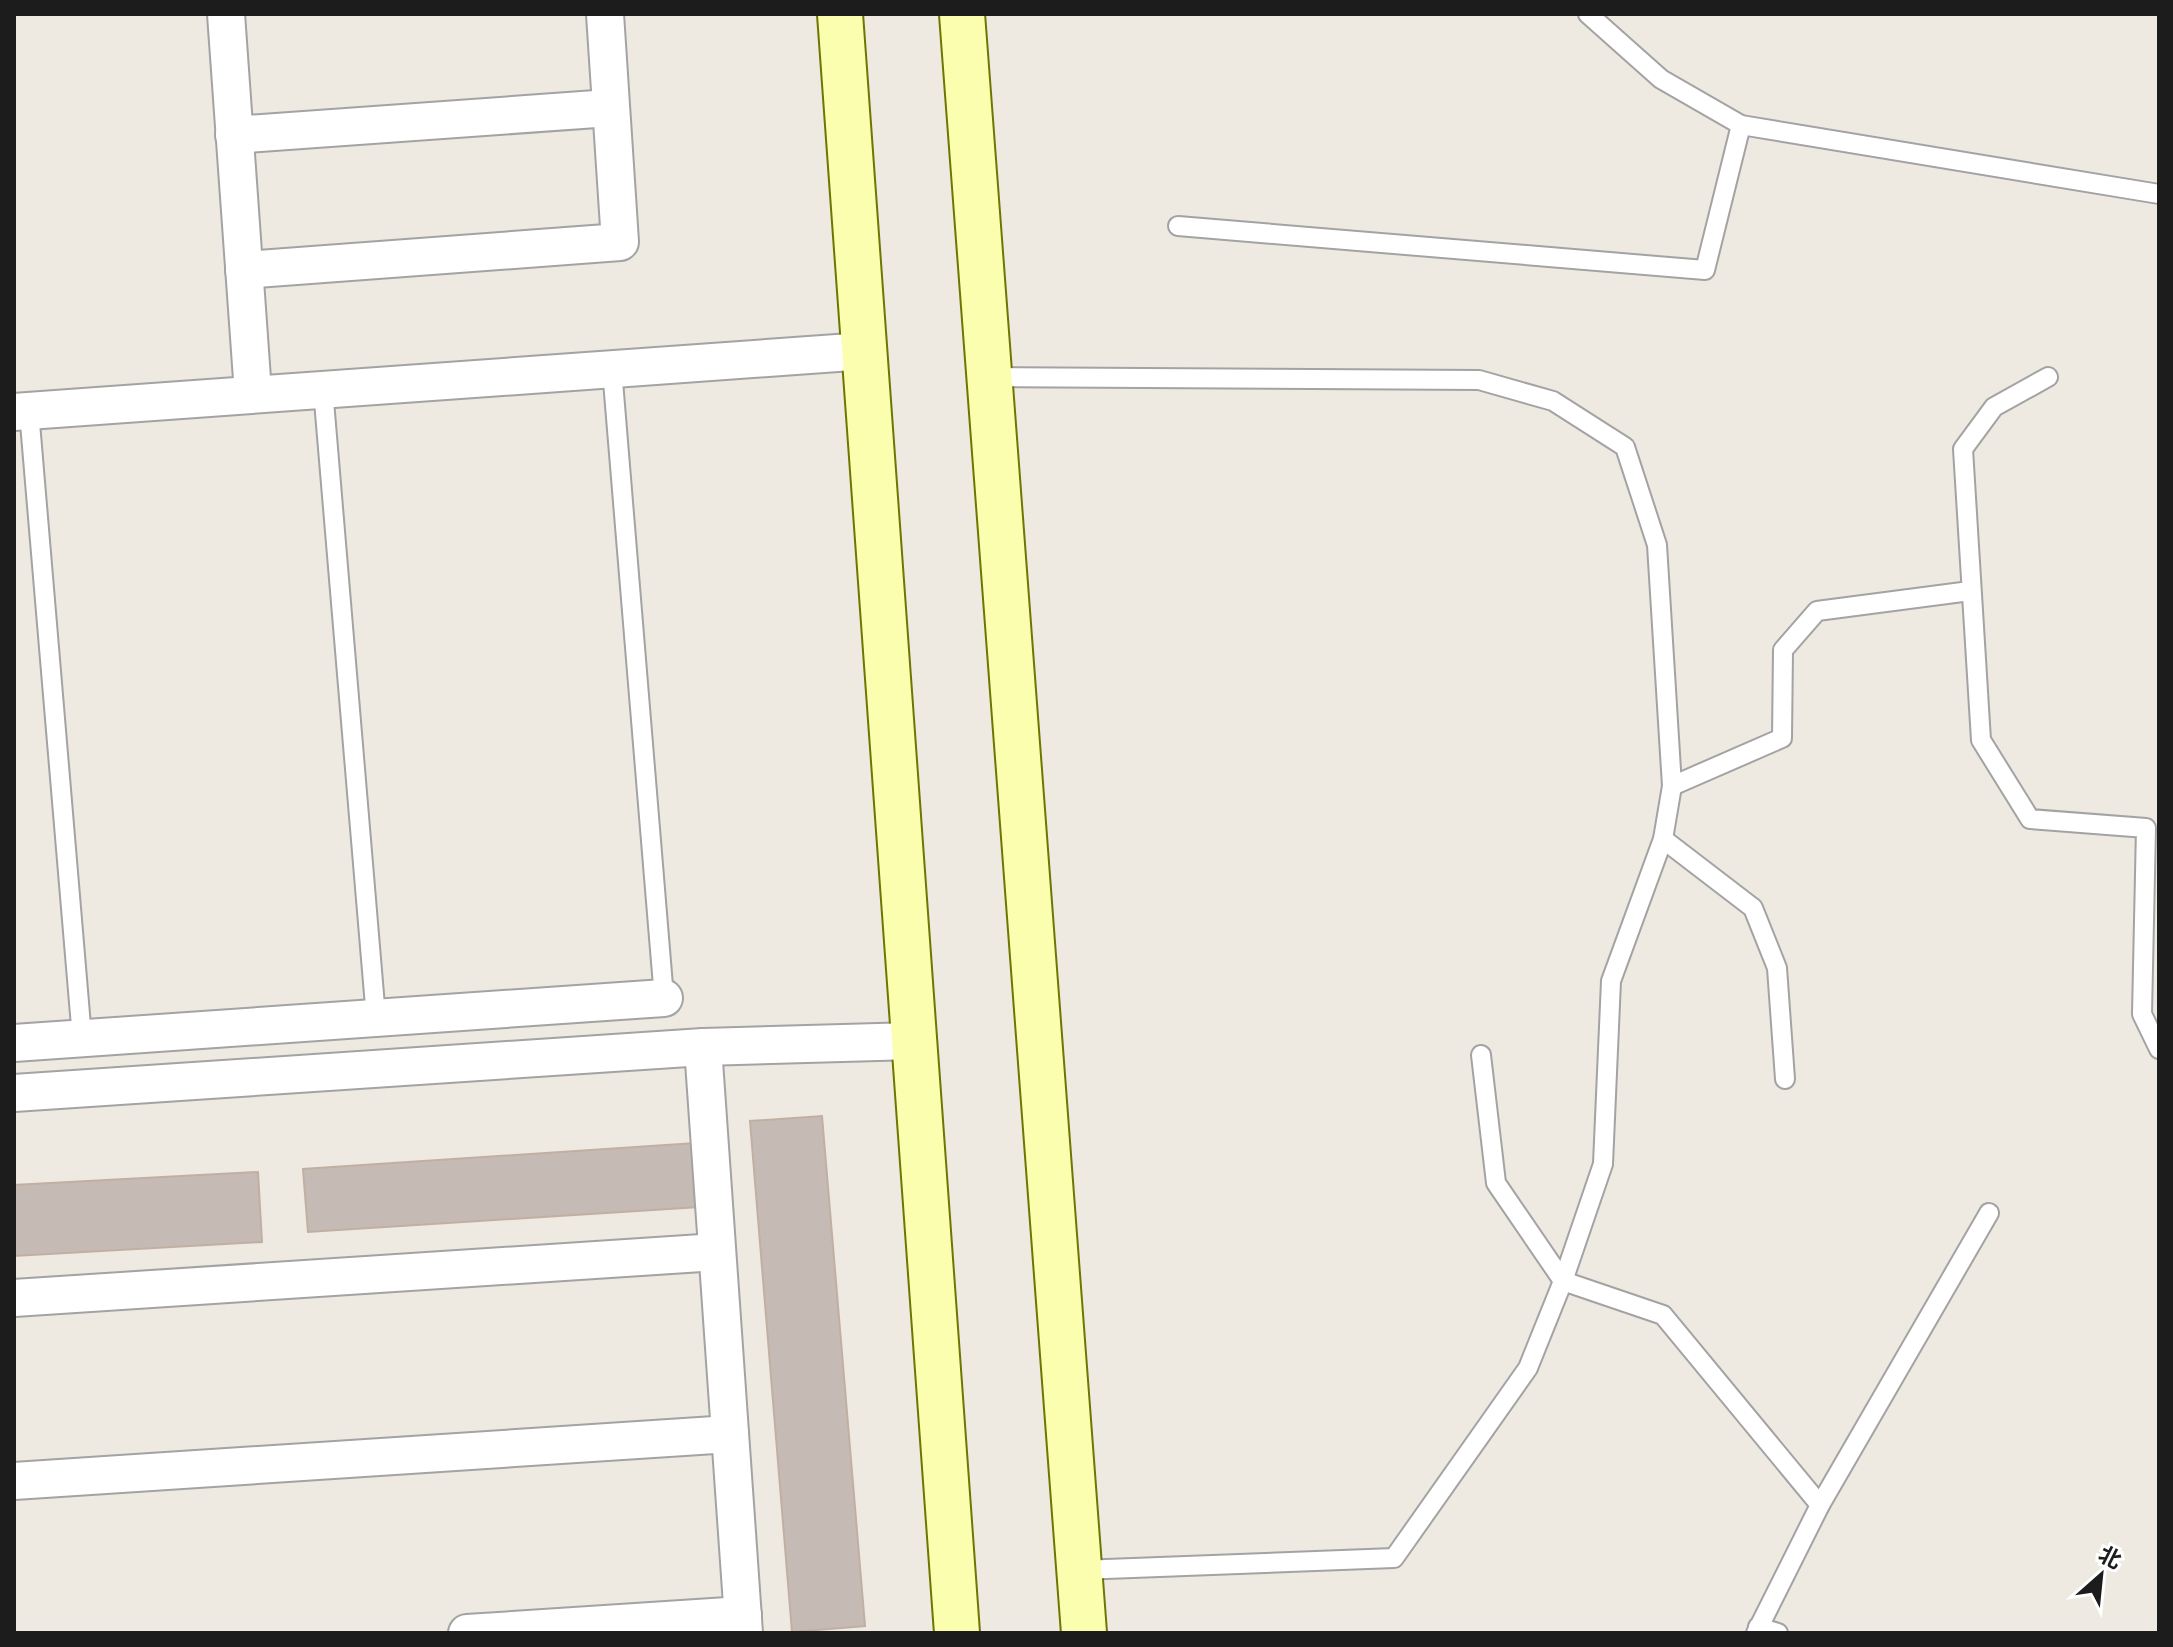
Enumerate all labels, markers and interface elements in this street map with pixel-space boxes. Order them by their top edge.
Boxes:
north arrow [2061,1535,2141,1615]
text: 北 [2094,1541,2126,1575]

